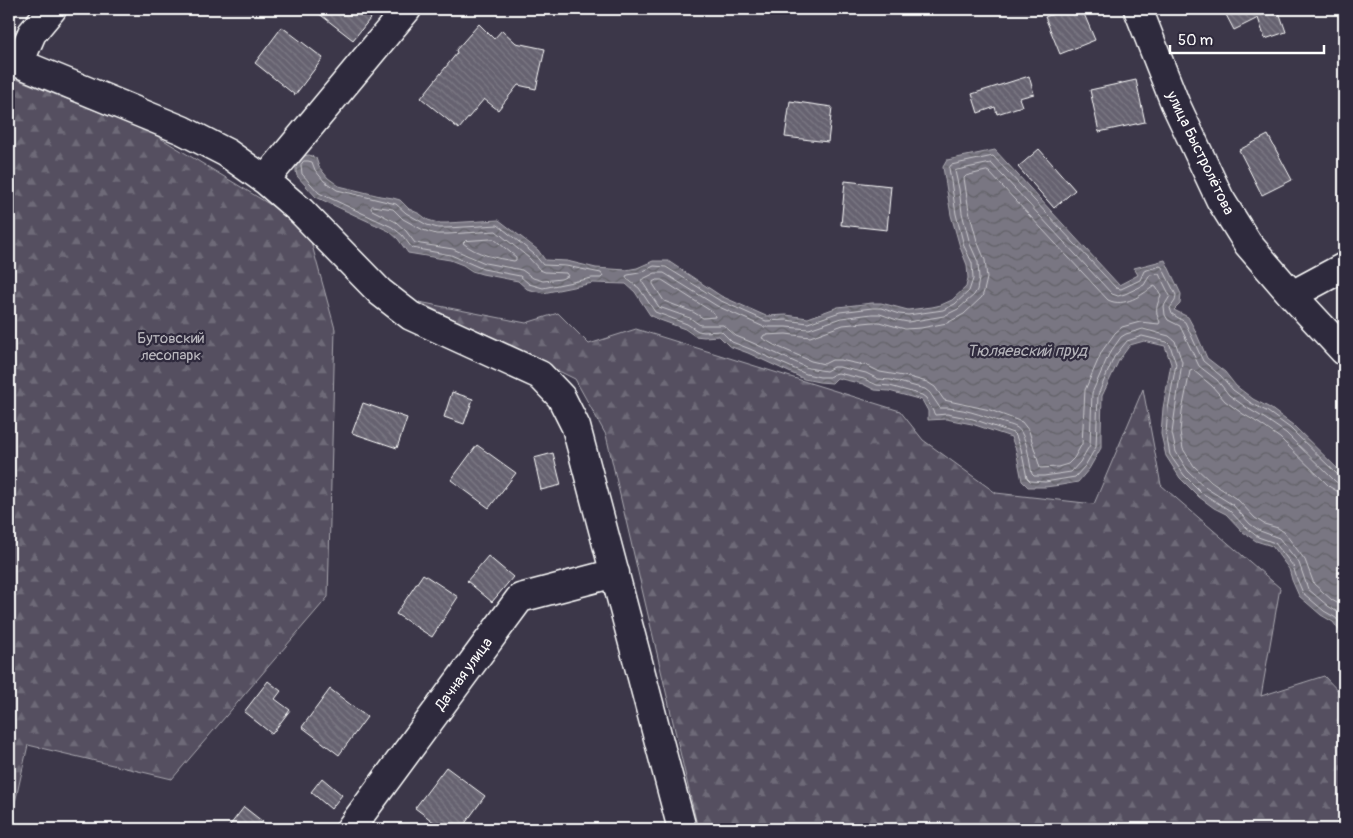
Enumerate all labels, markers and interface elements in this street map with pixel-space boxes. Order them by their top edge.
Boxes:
scale bar [1170,22,1324,54]
text: 50 m [1178,31,1213,50]
street label: улица Быстролётова [1161,87,1238,218]
park label: Бутовский лесопарк [137,329,205,365]
water label: Тюляевский пруд [967,341,1088,361]
street label: Дачная улица [431,634,497,715]

